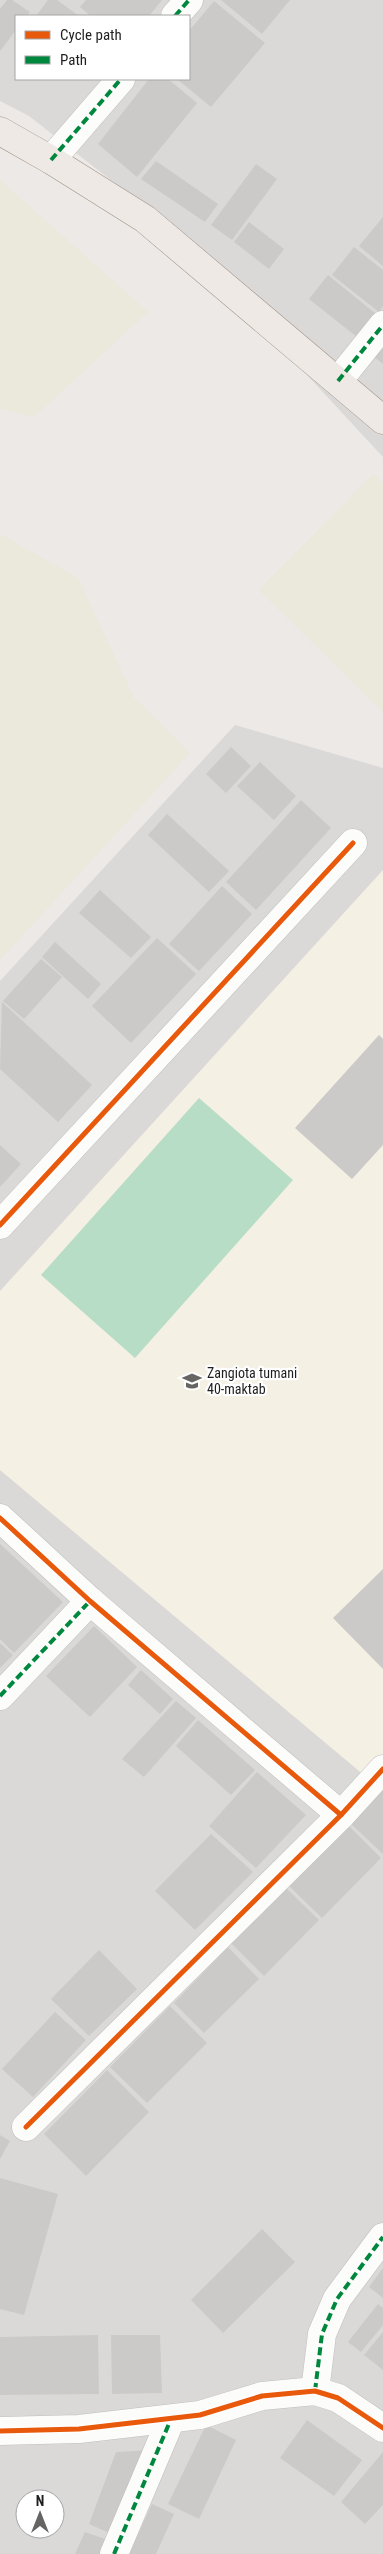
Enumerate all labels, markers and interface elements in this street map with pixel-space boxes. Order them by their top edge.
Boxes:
legend [15,15,190,80]
text: Cycle path [60,26,122,44]
text: Path [60,51,87,69]
place label: Zangiota tumani 40-maktab [207,1365,297,1397]
school or university icon: Zangiota tumani 40-maktab [181,1370,203,1392]
north arrow [15,2489,65,2539]
text: N [36,2493,44,2509]

